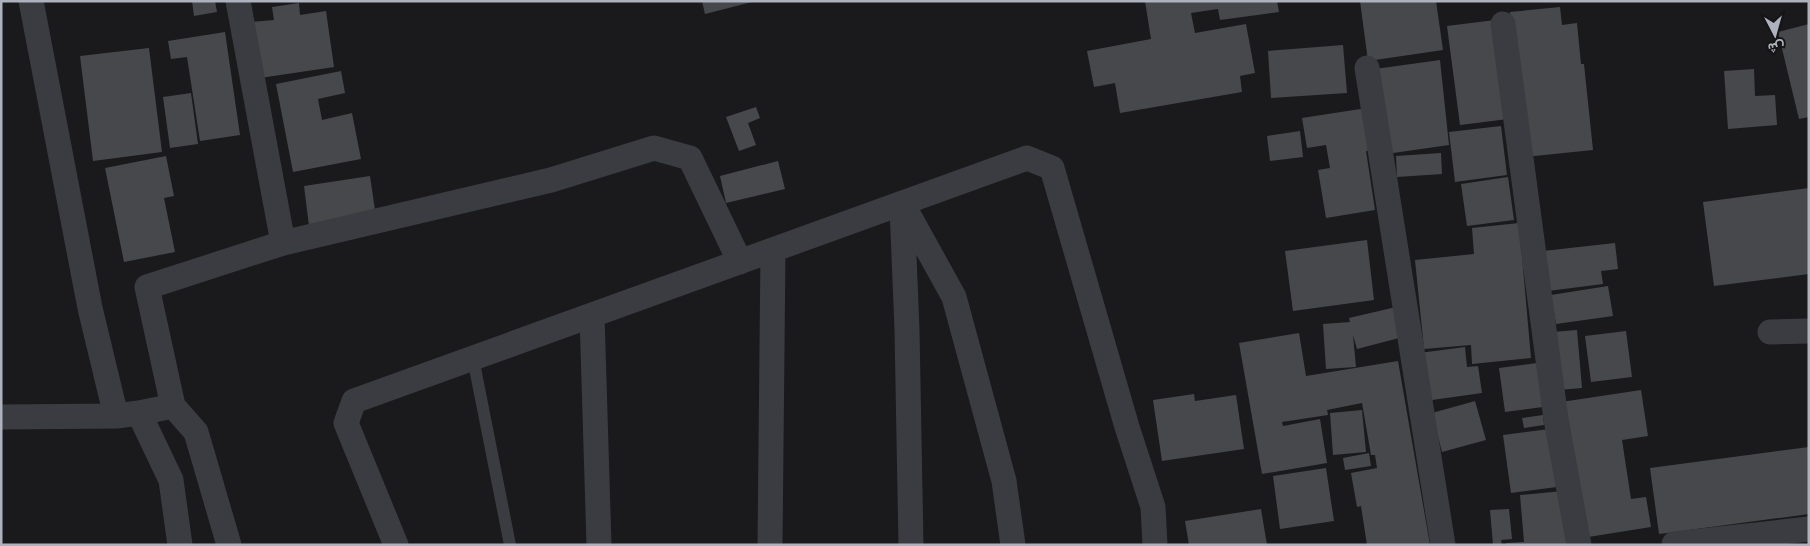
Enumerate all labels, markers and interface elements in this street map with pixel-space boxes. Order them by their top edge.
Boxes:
north arrow [1750,10,1800,60]
text: ش [1767,38,1786,58]

